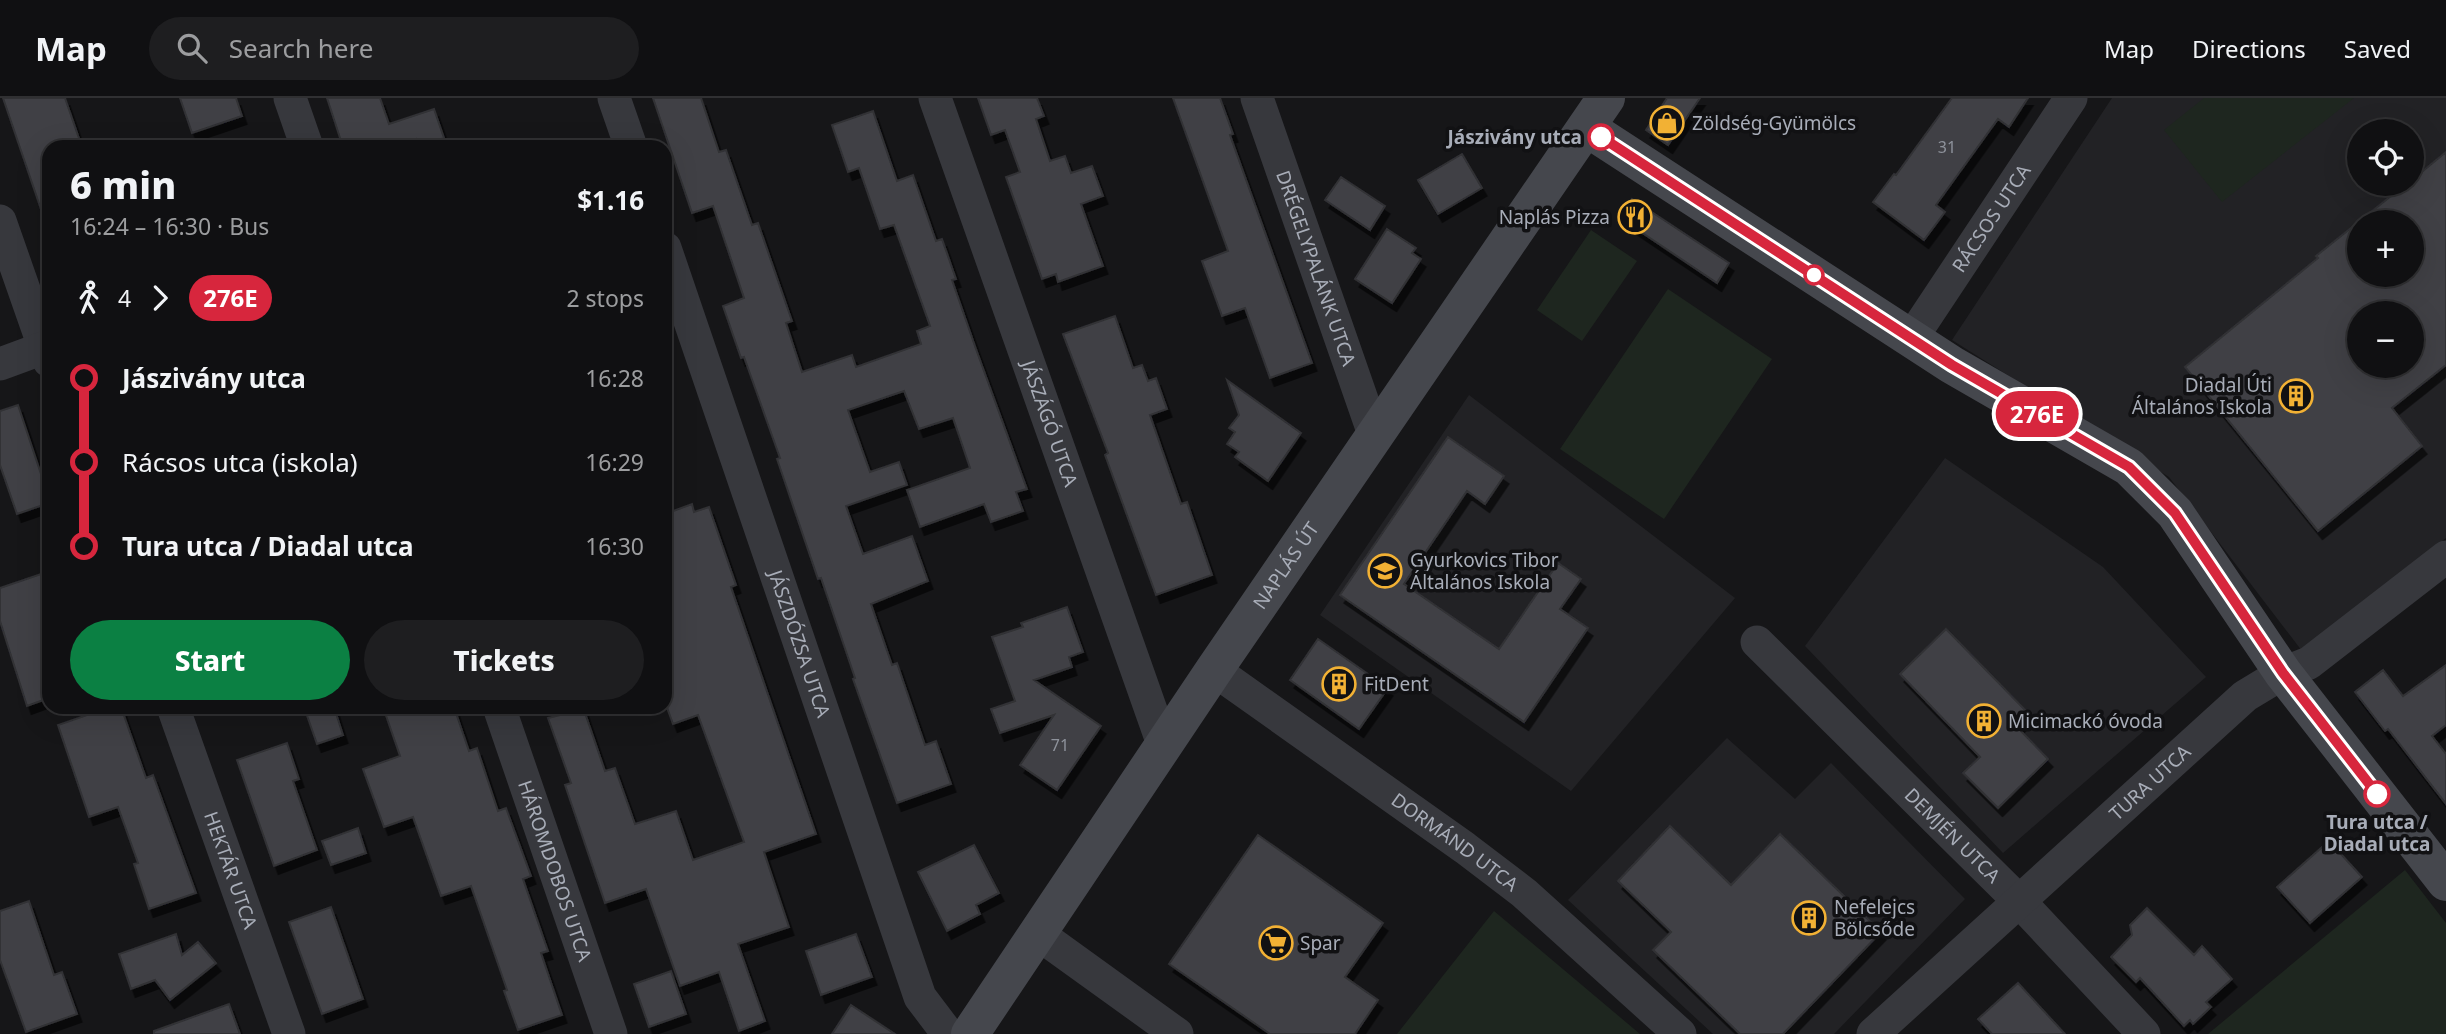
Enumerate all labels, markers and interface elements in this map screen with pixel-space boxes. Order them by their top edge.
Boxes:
search box [149,17,639,80]
text: Map [35,26,107,71]
icon: search [173,29,211,67]
text: Search here [229,30,373,66]
text: Map [2104,32,2154,65]
text: Directions [2192,32,2306,65]
text: Saved [2344,32,2411,65]
shop icon: Zöldség-Gyümölcs [1648,104,1686,142]
place label: Zöldség-Gyümölcs [1692,110,1856,136]
map controls [2347,119,2424,378]
button: locate [2347,119,2424,196]
place label: Jászivány utca [1446,124,1582,150]
marker: Jászivány utca [1588,124,1614,150]
house number: 31 [1938,136,1956,158]
text: 6 min [70,158,176,210]
street label: RÁCSOS UTCA [1946,158,2037,277]
street label: DRÉGELYPALÁNK UTCA [1270,167,1362,370]
text: $1.16 [577,182,644,218]
restaurant icon: Naplás Pizza [1616,198,1654,236]
place label: Naplás Pizza [1499,204,1610,230]
text: 16:24 – 16:30 · Bus [70,210,269,242]
button: + [2347,210,2424,287]
unlabelled marker [1804,265,1824,285]
icon: walk [70,279,108,317]
icon: forward [141,279,179,317]
text: 276E [203,281,258,314]
text: 4 [118,282,131,314]
text: 2 stops [566,282,644,314]
button: − [2347,301,2424,378]
street label: JÁSZÁGÓ UTCA [1015,355,1084,491]
text: Jászivány utca [122,360,306,396]
text: 16:28 [585,362,644,394]
place label: Diadal Úti Általános Iskola [2132,372,2272,420]
building icon: Diadal Úti Általános Iskola [2277,377,2315,415]
line badge: 276E [1988,391,2086,437]
text: 276E [2010,397,2064,430]
text: Rácsos utca (iskola) [122,444,358,480]
text: 16:29 [585,446,644,478]
street label: NAPLÁS ÚT [1247,516,1325,614]
text: Tura utca / Diadal utca [122,528,414,564]
text: 16:30 [585,530,644,562]
place label: Gyurkovics Tibor Általános Iskola [1410,547,1559,595]
school or university icon: Gyurkovics Tibor Általános Iskola [1366,552,1404,590]
street label: JÁSZDÓZSA UTCA [762,565,837,722]
button: Start [70,620,350,700]
button: Tickets [364,620,644,700]
building icon: FitDent [1320,665,1358,703]
place label: FitDent [1364,671,1429,697]
building icon: Micimackó óvoda [1965,702,2003,740]
place label: Micimackó óvoda [2008,708,2163,734]
house number: 71 [1051,734,1069,756]
street label: TURA UTCA [2103,738,2197,826]
street label: HÁROMDOBOS UTCA [512,777,598,965]
marker: Tura utca / Diadal utca [2364,781,2390,807]
street label: DEMJÉN UTCA [1899,782,2007,889]
street label: DORMÁND UTCA [1386,787,1524,898]
street label: HEKTÁR UTCA [198,808,264,933]
place label: Tura utca / Diadal utca [2324,809,2430,857]
place label: Nefelejcs Bölcsőde [1834,894,1915,942]
building icon: Nefelejcs Bölcsőde [1790,899,1828,937]
supermarket icon: Spar [1257,924,1295,962]
place label: Spar [1300,930,1341,956]

